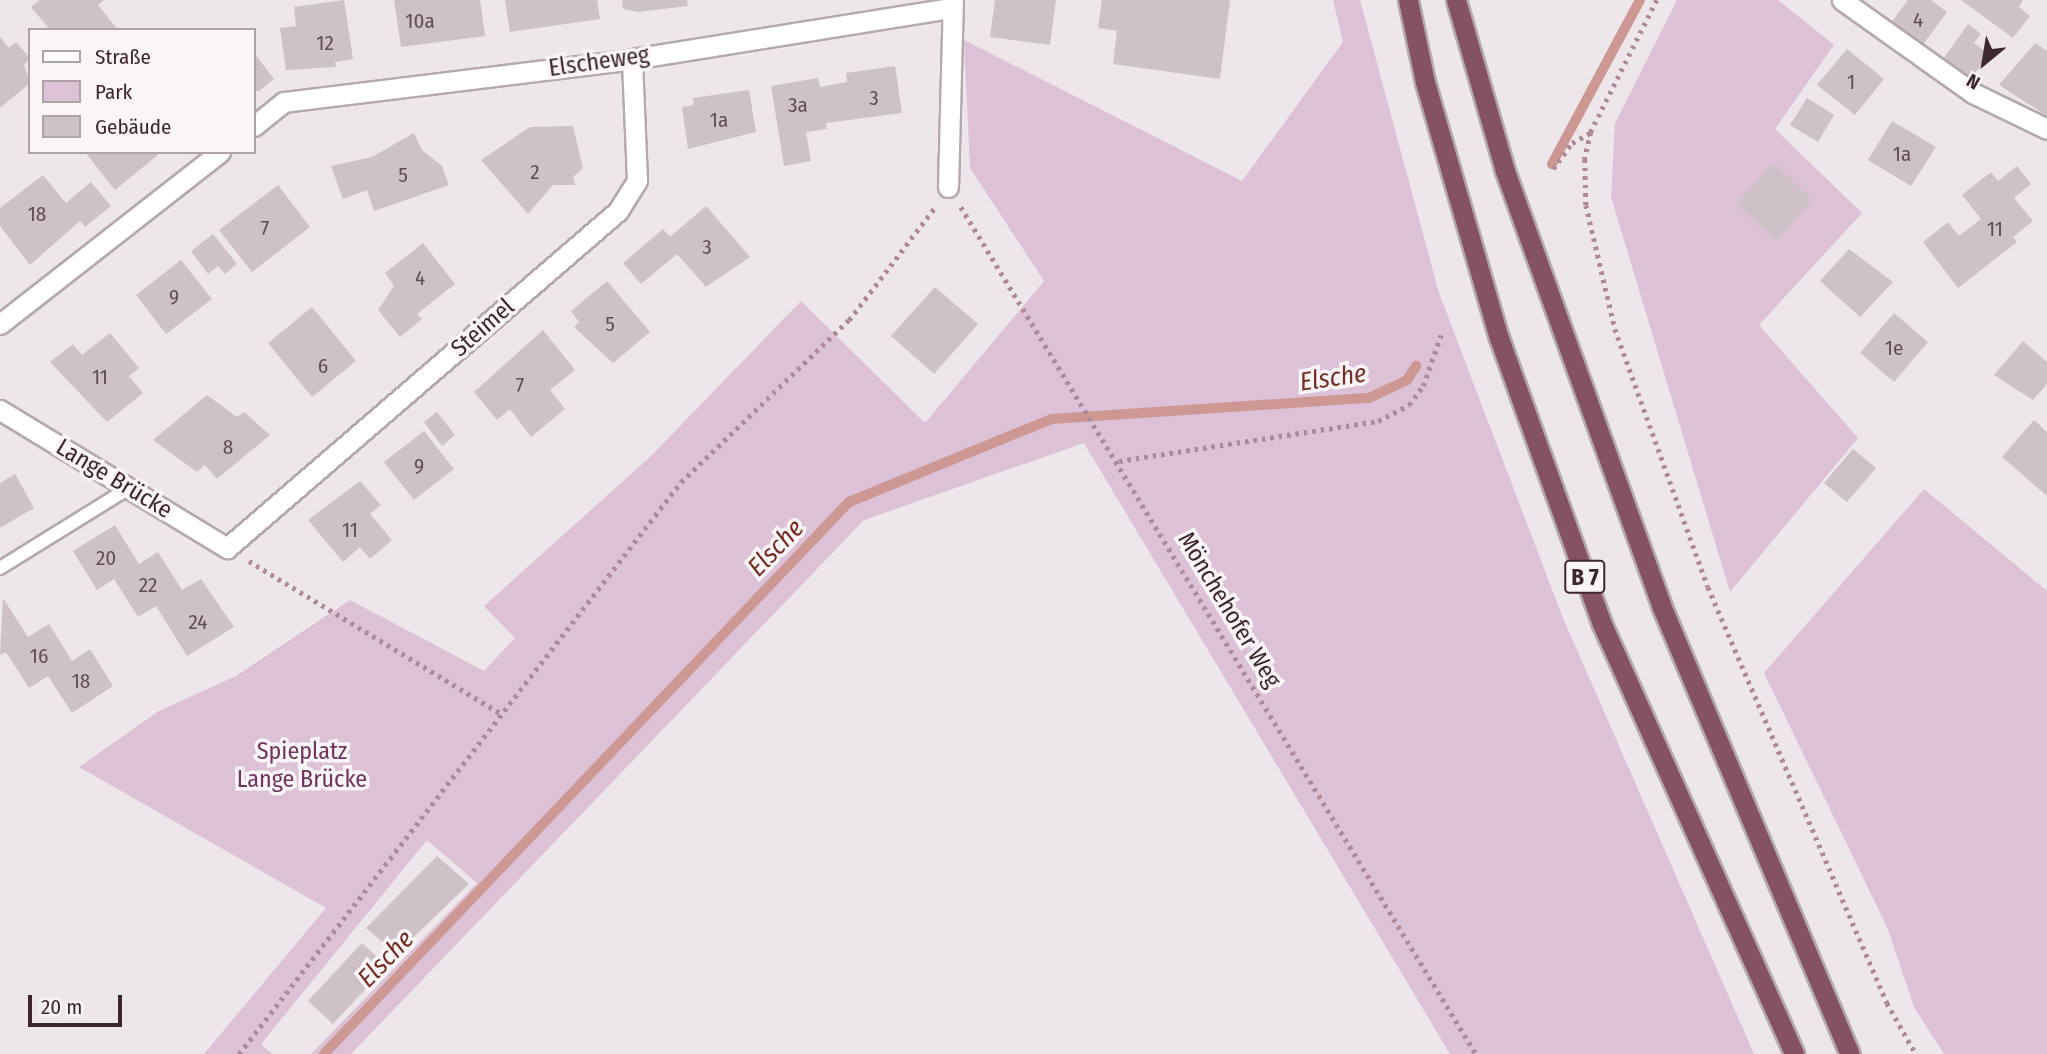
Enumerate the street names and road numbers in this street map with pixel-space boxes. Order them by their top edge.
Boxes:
street label: Elscheweg [547,41,651,83]
street label: Steimel [446,293,520,363]
street label: Lange Brücke [51,433,177,525]
street label: Mönchehofer Weg [1171,527,1287,693]
road number: B 7 [1564,558,1606,596]

